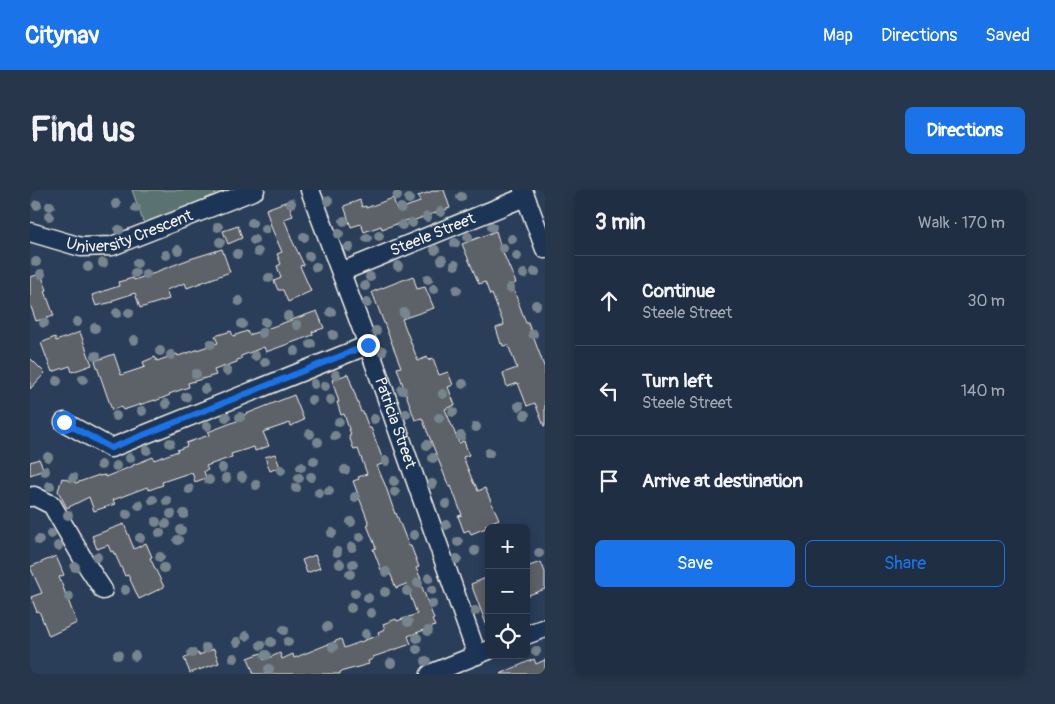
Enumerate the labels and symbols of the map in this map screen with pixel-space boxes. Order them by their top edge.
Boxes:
street label: University Crescent [64,205,196,258]
street label: Steele Street [387,208,479,261]
route end [357,334,380,357]
street label: Patricia Street [370,374,421,472]
route start [53,411,76,434]

